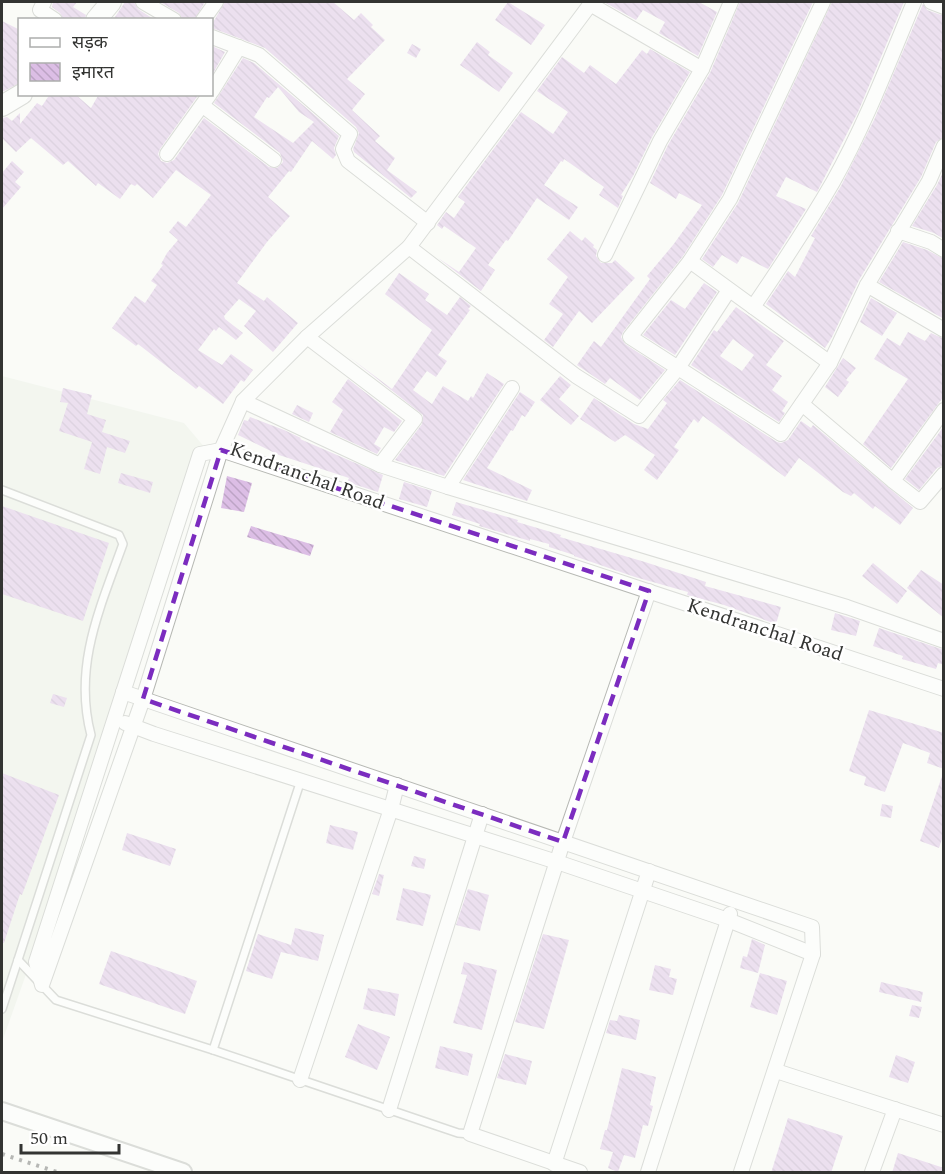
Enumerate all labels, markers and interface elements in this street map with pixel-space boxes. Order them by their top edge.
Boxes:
legend [18,18,213,96]
text: सड़क [72,29,109,56]
text: इमारत [72,59,115,86]
street label: Kendranchal Road [225,434,389,518]
street label: Kendranchal Road [683,591,847,669]
scale bar [21,1117,118,1155]
text: 50 m [30,1125,68,1152]

